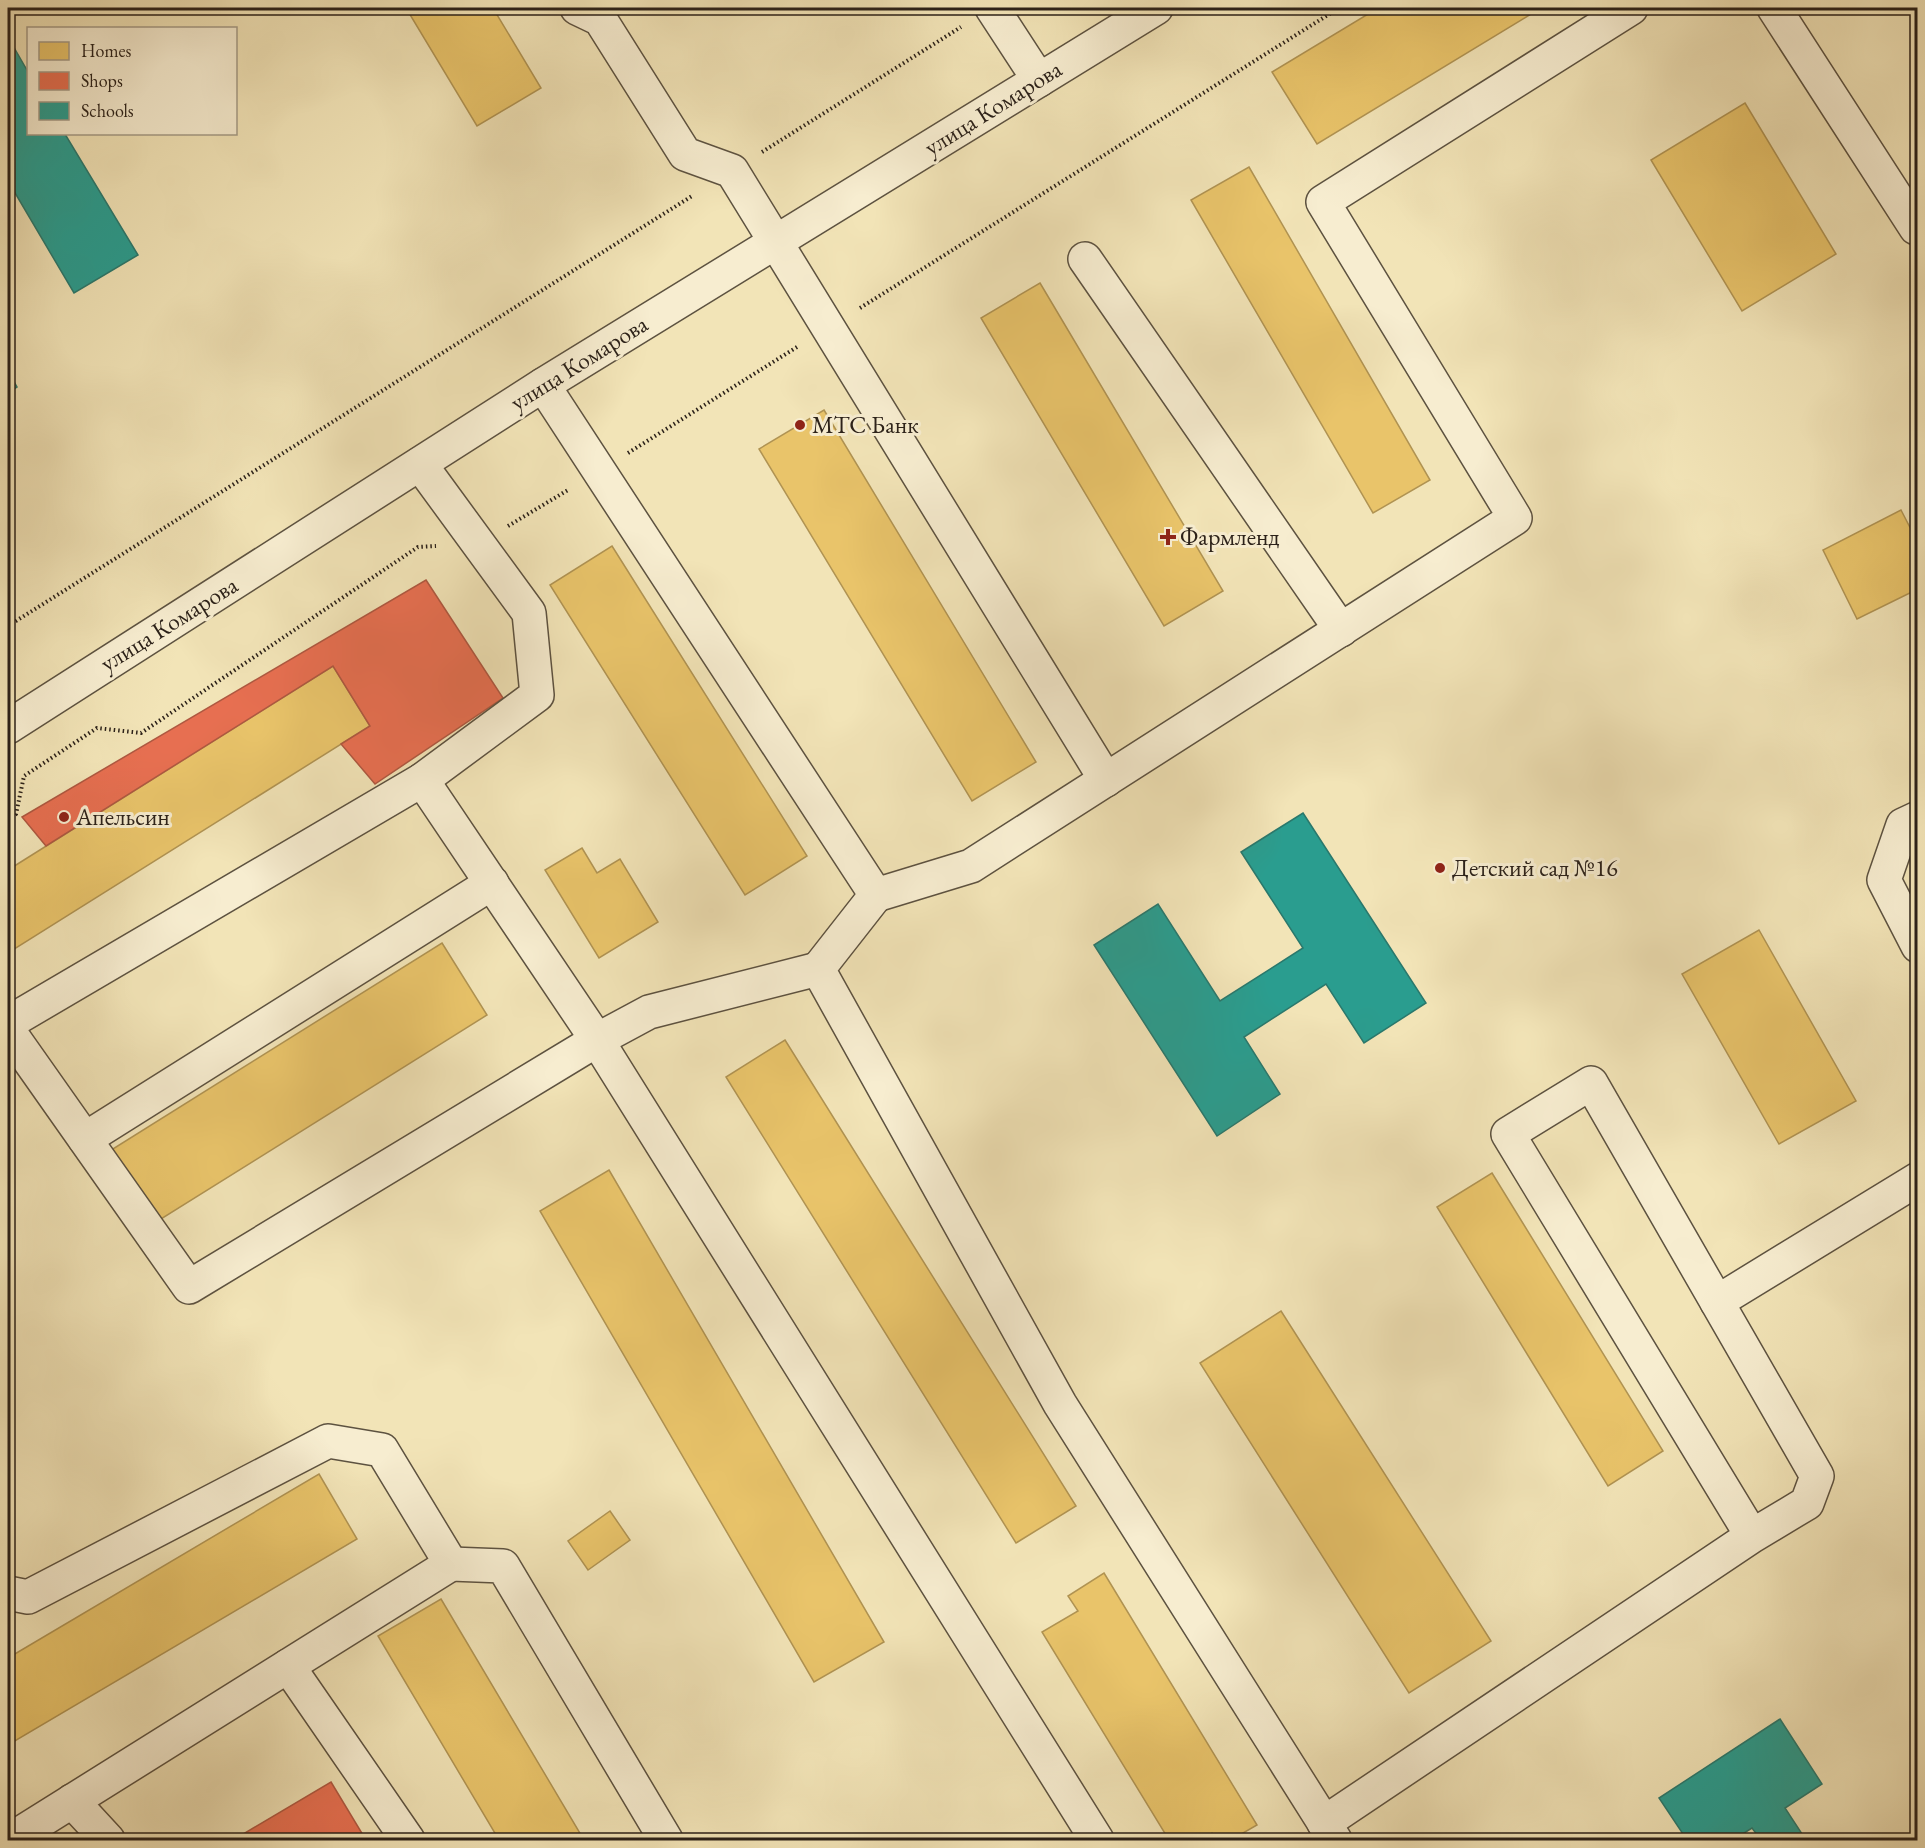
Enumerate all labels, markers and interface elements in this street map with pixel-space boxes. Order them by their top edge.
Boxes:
legend [27,27,237,135]
text: Homes [81,39,132,62]
street label: улица Комарова [918,53,1068,162]
text: Shops [81,69,123,92]
text: Schools [81,99,134,122]
street label: улица Комарова [504,308,654,417]
place label: МТС Банк [812,409,919,440]
marker: МТС Банк [793,418,807,432]
place label: Фармленд [1180,521,1280,552]
marker: Фармленд [1161,530,1175,544]
street label: улица Комарова [94,569,244,678]
place label: Апельсин [75,801,170,832]
marker: Апельсин [57,810,71,824]
place label: Детский сад №16 [1452,852,1618,883]
marker: Детский сад №16 [1433,861,1447,875]

